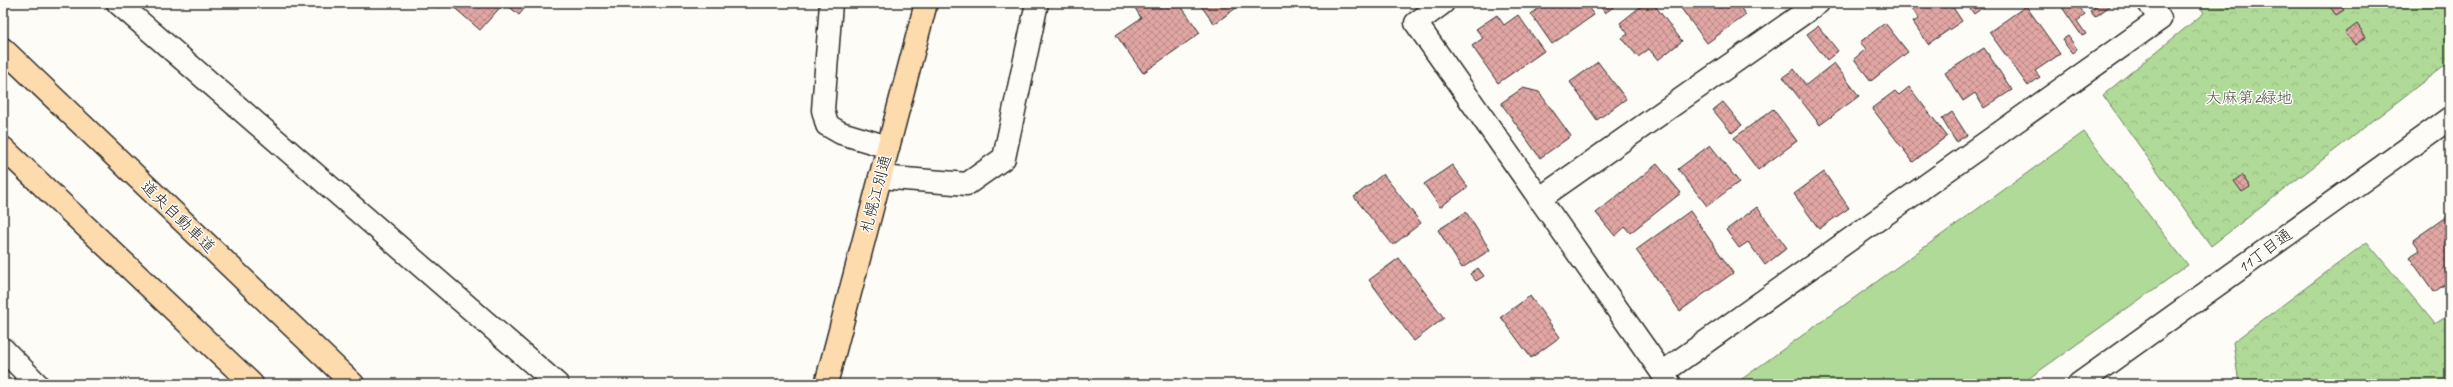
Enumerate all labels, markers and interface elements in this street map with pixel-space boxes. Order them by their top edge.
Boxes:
park label: 大麻第2緑地 [2205,88,2293,108]
street label: 札幌江別通 [856,153,896,235]
street label: 道央自動車道 [137,176,219,258]
street label: 11丁目通 [2234,225,2296,277]

